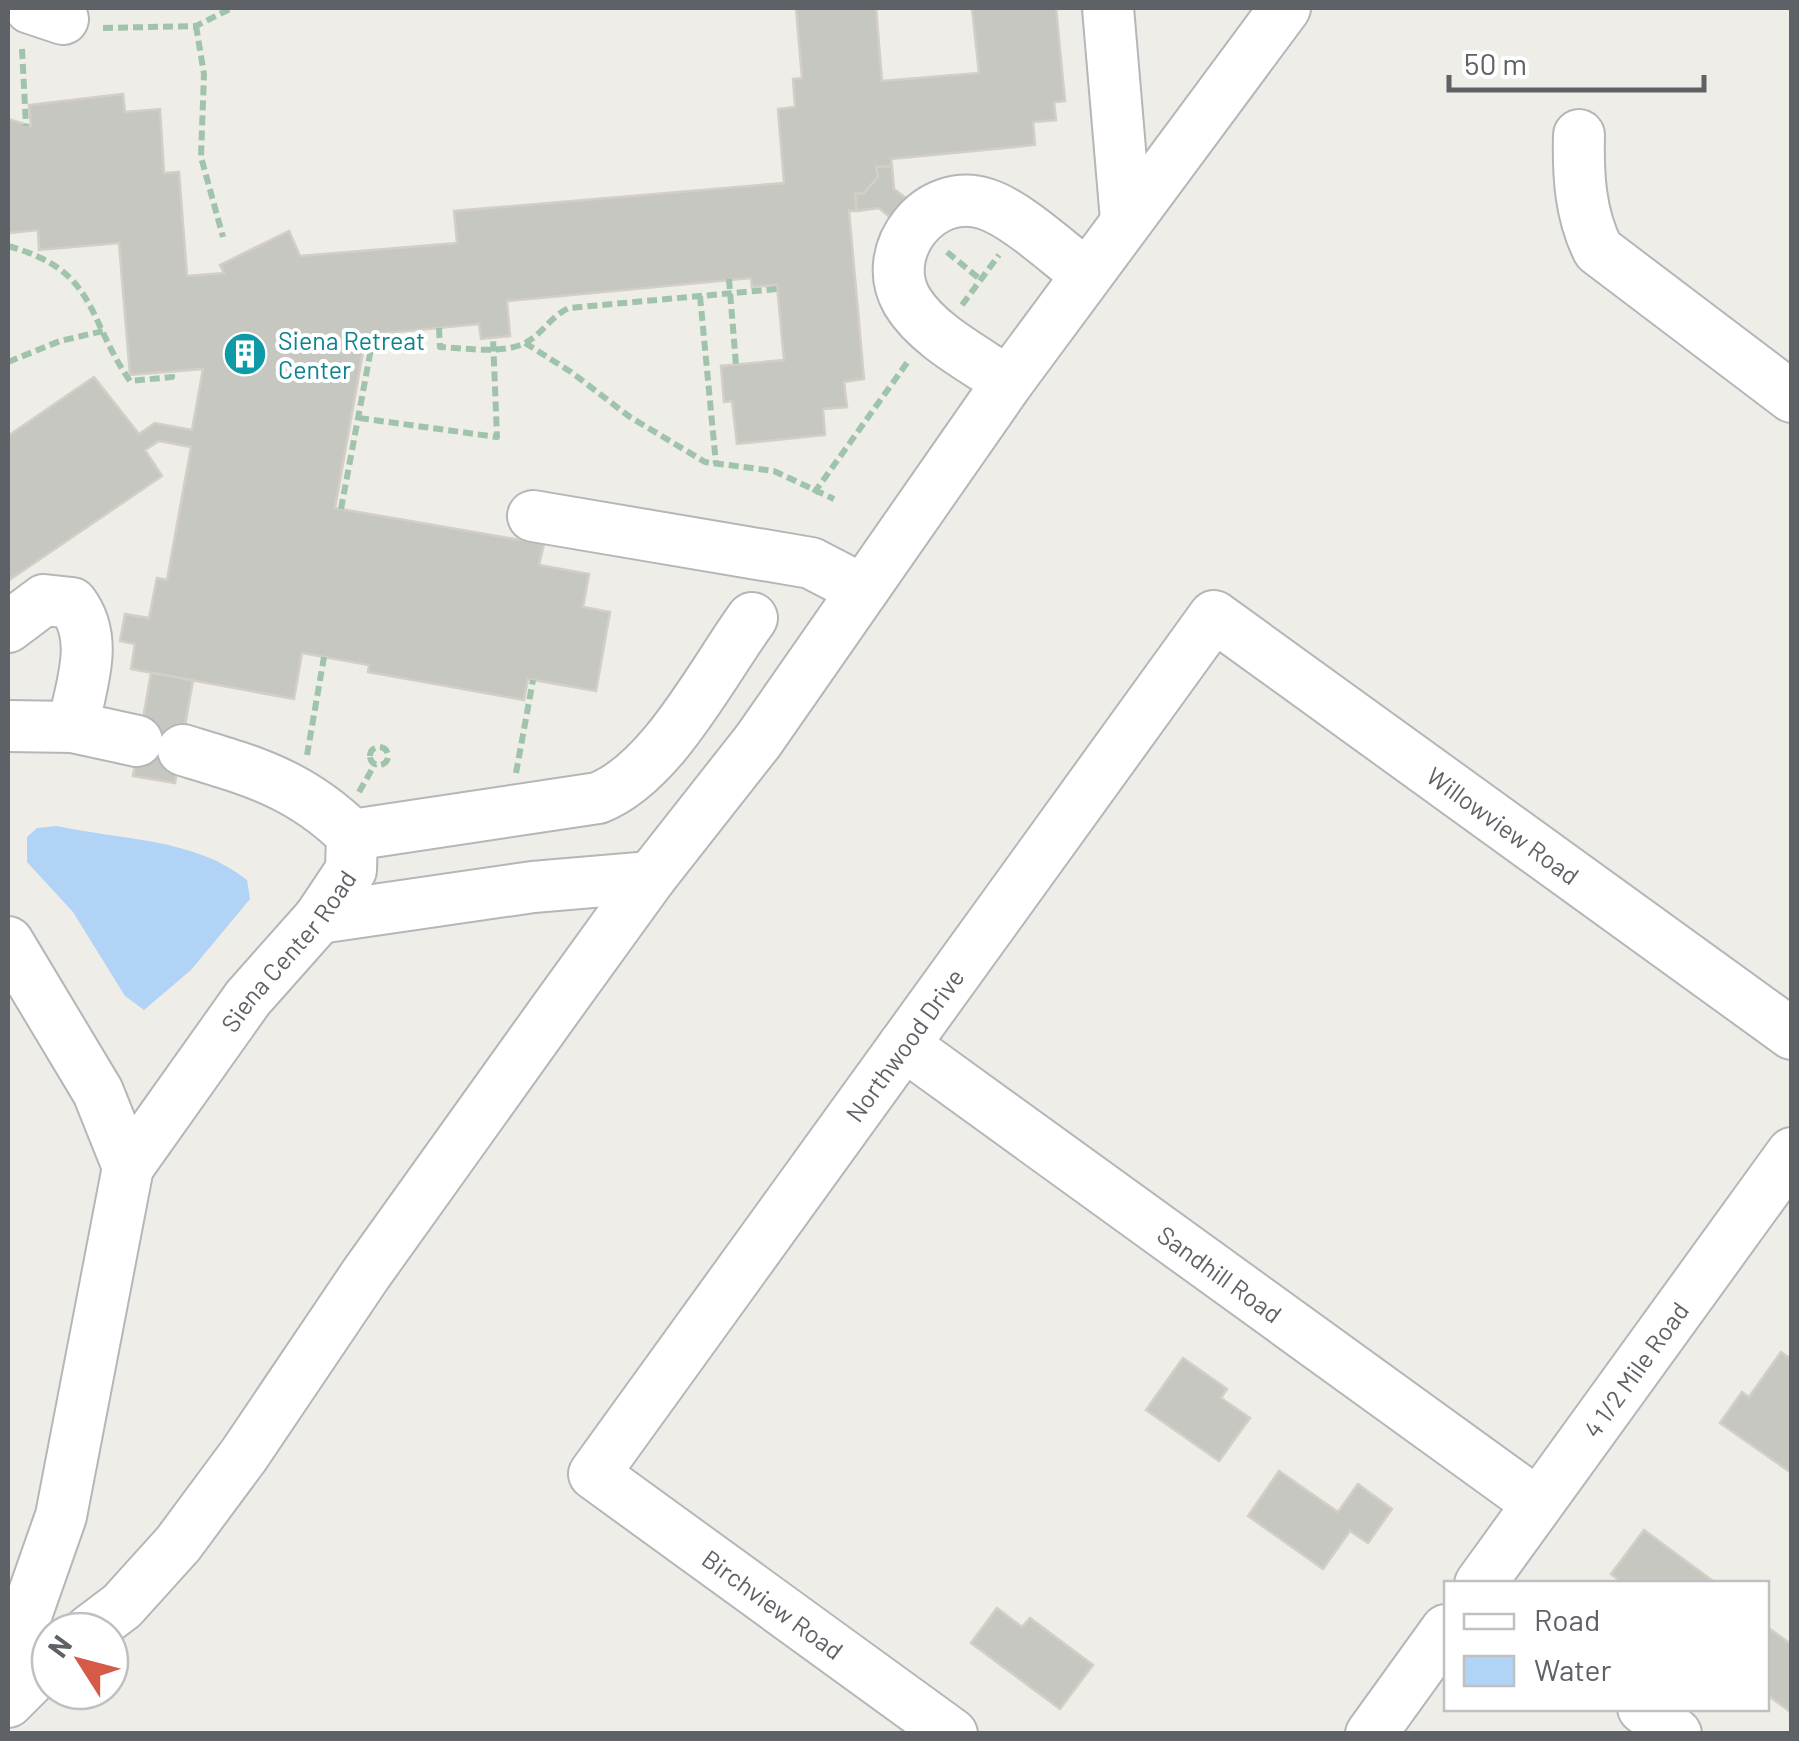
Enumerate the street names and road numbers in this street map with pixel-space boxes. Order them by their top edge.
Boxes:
street label: Willowview Road [1421,760,1585,890]
street label: Siena Center Road [214,864,362,1037]
street label: Northwood Drive [839,962,970,1127]
street label: Sandhill Road [1152,1219,1288,1329]
street label: 4 1/2 Mile Road [1576,1296,1694,1443]
street label: Birchview Road [697,1543,849,1665]

